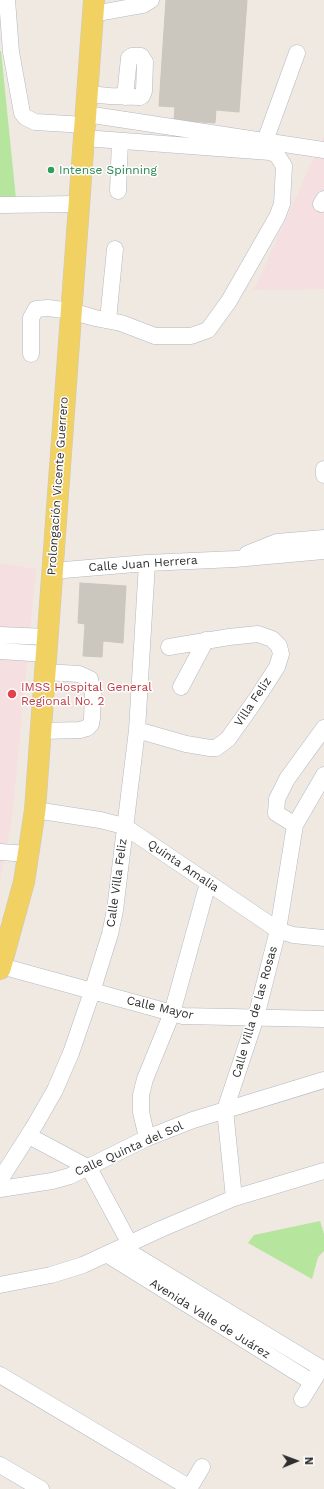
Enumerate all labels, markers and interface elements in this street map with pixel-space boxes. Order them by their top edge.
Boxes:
place label: Intense Spinning [59,163,157,177]
marker: Intense Spinning [46,165,56,175]
street label: Prolongación Vicente Guerrero [45,396,71,576]
street label: Calle Juan Herrera [88,553,198,575]
street label: Villa Feliz [231,675,275,729]
place label: IMSS Hospital General Regional No. 2 [21,680,152,708]
marker: IMSS Hospital General Regional No. 2 [6,688,18,700]
street label: Quinta Amalia [145,837,221,895]
street label: Calle Villa Feliz [104,838,130,928]
street label: Calle Villa de las Rosas [229,944,281,1080]
street label: Calle Mayor [125,993,195,1023]
street label: Calle Quinta del Sol [73,1119,185,1179]
street label: Avenida Valle de Juárez [147,1276,273,1362]
north arrow [276,1441,316,1481]
text: N [302,1457,315,1465]

